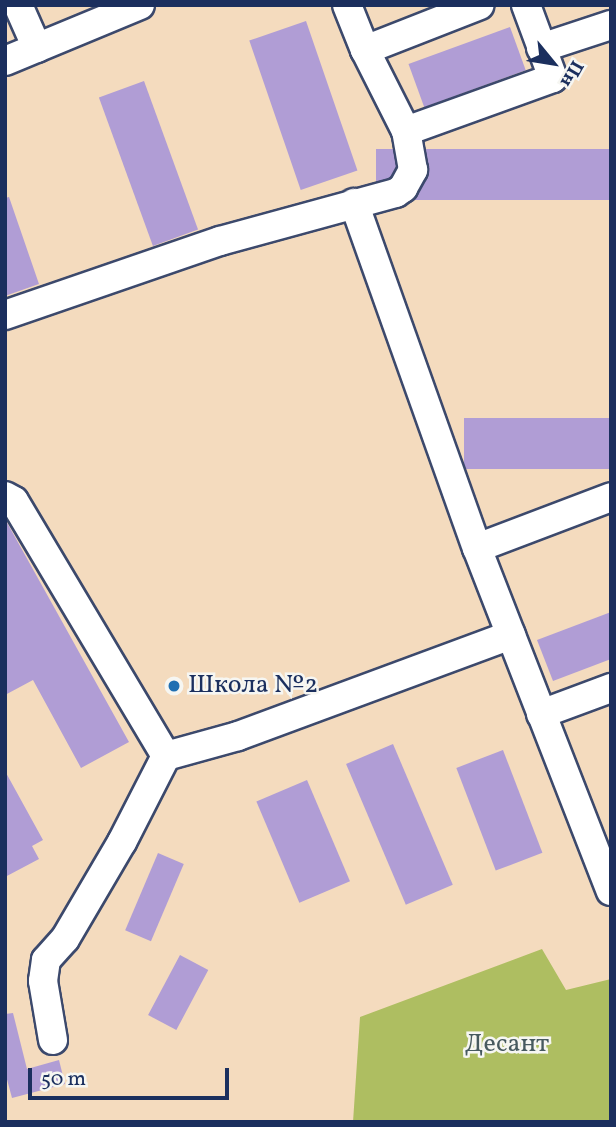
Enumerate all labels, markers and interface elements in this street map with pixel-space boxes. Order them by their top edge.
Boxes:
north arrow [518,28,588,98]
text: Пн [553,55,589,92]
place label: Школа №2 [188,670,318,702]
marker: Школа №2 [166,678,182,694]
park label: Десант [465,1029,549,1061]
scale bar [32,1054,233,1098]
text: 50 m [41,1065,86,1094]

